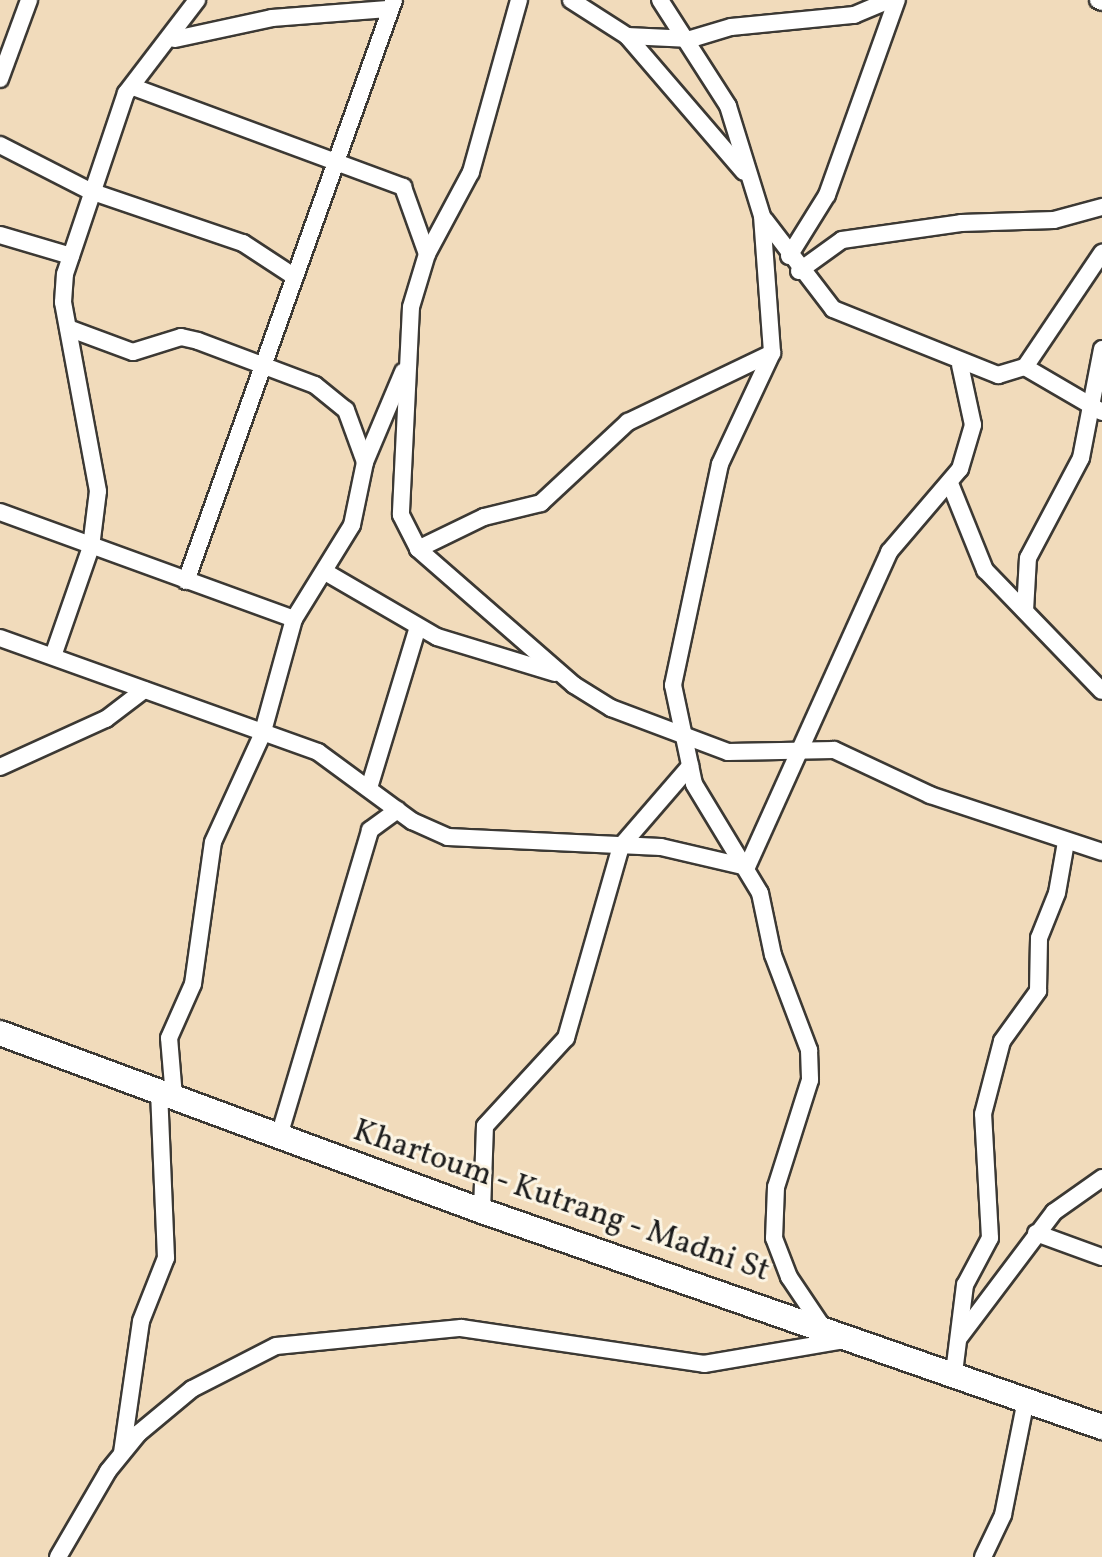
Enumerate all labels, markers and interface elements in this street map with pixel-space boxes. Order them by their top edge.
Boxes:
street label: Khartoum - Kutrang - Madni St [347,1112,775,1292]

